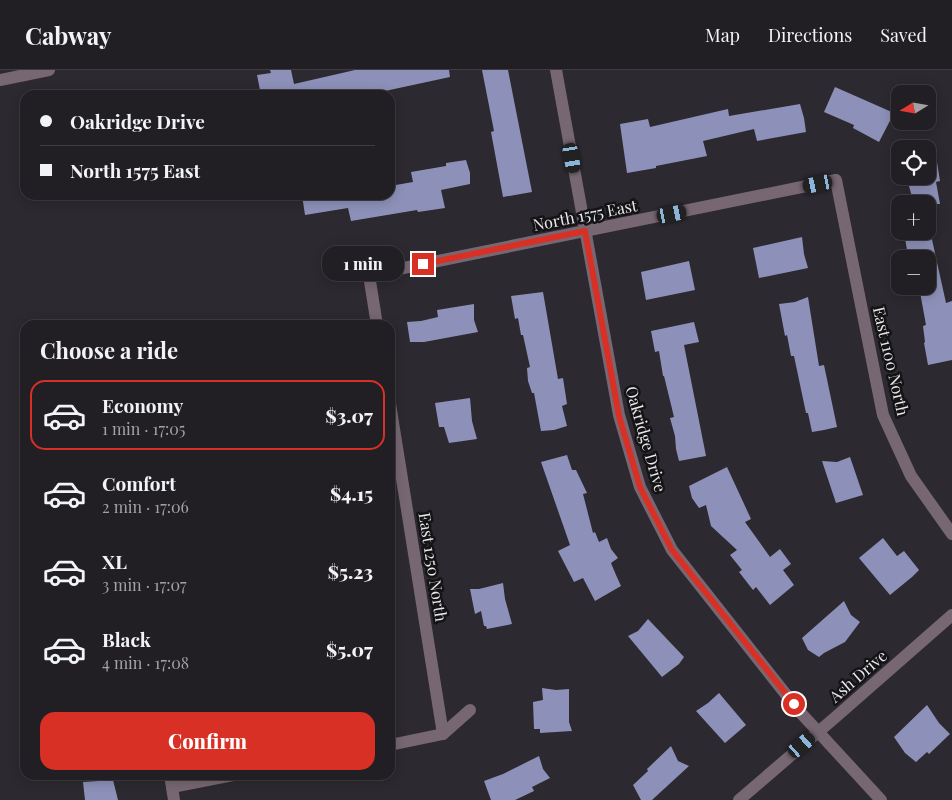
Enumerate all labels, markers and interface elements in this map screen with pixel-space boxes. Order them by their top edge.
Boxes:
text: Cabway [25,19,111,51]
text: Map [705,23,740,47]
text: Directions [768,23,852,47]
text: Saved [880,23,927,47]
north arrow [891,85,936,130]
map controls [891,85,936,295]
text: Oakridge Drive [70,108,205,134]
button: locate [891,140,936,185]
car [562,142,581,174]
text: North 1575 East [70,157,200,183]
car [801,174,834,194]
street label: North 1575 East [531,194,639,235]
button: + [891,195,936,240]
car [655,204,688,224]
callout: 1 min [323,246,406,282]
button: − [891,250,936,295]
text: 1 min [343,253,383,274]
route end [412,253,434,275]
street label: East 1100 North [869,304,914,418]
text: Choose a ride [40,335,178,365]
street label: Oakridge Drive [621,383,672,494]
text: Economy [102,392,183,418]
icon: car [42,393,87,438]
text: $3.07 [326,402,373,428]
text: 1 min · 17:05 [102,418,185,439]
text: Comfort [102,470,176,496]
icon: car [42,471,87,516]
text: $4.15 [330,480,373,506]
text: 2 min · 17:06 [102,496,189,517]
street label: East 1250 North [415,511,453,623]
text: XL [102,548,127,574]
icon: car [42,549,87,594]
text: $5.23 [328,558,373,584]
text: 3 min · 17:07 [102,574,187,595]
text: Black [102,626,151,652]
icon: car [42,627,87,672]
text: $5.07 [326,636,373,662]
street label: Ash Drive [824,645,891,707]
text: 4 min · 17:08 [102,652,189,673]
route start [783,693,805,715]
button: Confirm [40,712,375,770]
car [785,729,818,761]

